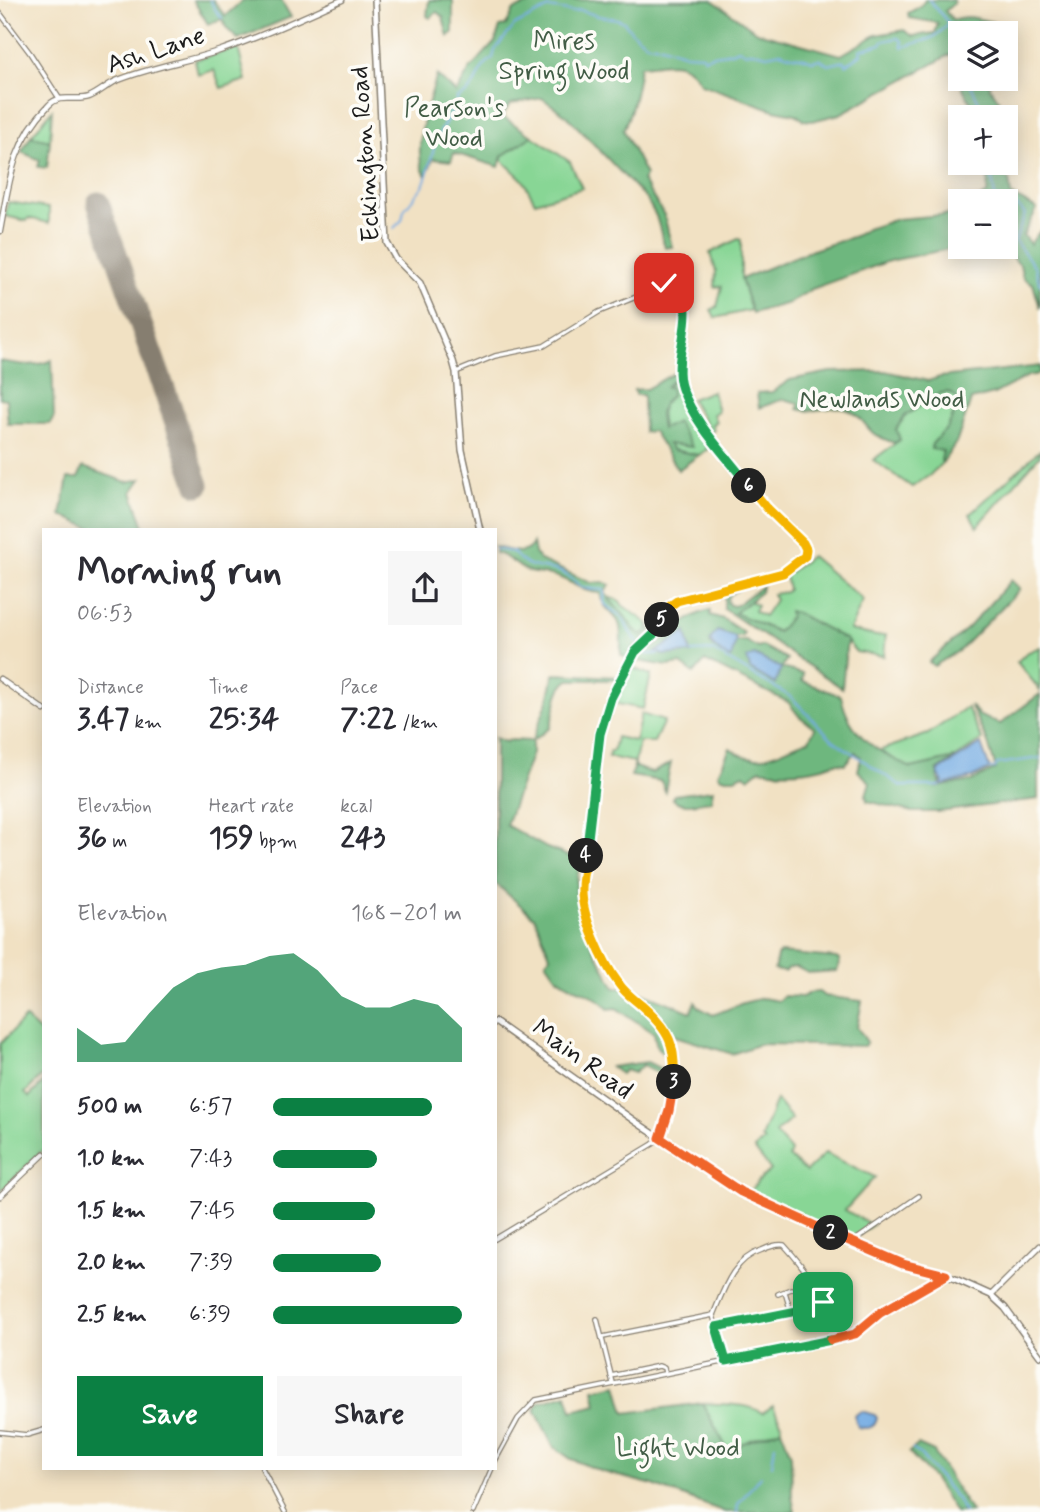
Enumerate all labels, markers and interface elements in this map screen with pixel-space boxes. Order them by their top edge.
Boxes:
street label: Ash Lane [102,19,210,83]
map controls [948,21,1018,259]
button: layers [948,21,1018,91]
park label: Mires Spring Wood [499,25,629,92]
street label: Eckington Road [343,65,389,243]
park label: Pearson's Wood [404,92,504,156]
button: + [948,105,1018,175]
button: − [948,189,1018,259]
pin [634,253,694,313]
icon: check [645,264,683,302]
park label: Newlands Wood [799,383,965,417]
pin: 6 [732,468,766,504]
text: 6 [744,473,753,498]
text: Morning run [77,548,282,597]
button: share [388,551,462,625]
text: 06:53 [77,599,132,629]
pin: 5 [644,602,680,638]
text: 5 [656,607,667,632]
text: Distance [77,675,144,700]
text: Time [209,675,248,700]
text: Pace [340,675,378,700]
text: 3.47 [77,700,129,739]
text: 25:34 [209,700,279,739]
text: 7:22 [340,700,397,739]
text: km [129,710,162,735]
text: /km [397,710,438,735]
text: Elevation [77,794,152,819]
text: Heart rate [209,794,294,819]
text: kcal [340,794,372,819]
text: 36 [77,819,107,858]
text: 159 [209,819,254,858]
text: 243 [340,819,385,858]
text: m [107,829,127,854]
text: bpm [254,829,297,854]
pin: 4 [568,838,604,874]
text: 4 [580,843,591,868]
text: Elevation [77,899,168,929]
text: 168–201 m [351,899,462,929]
street label: Main Road [525,1012,639,1108]
pin: 3 [656,1064,692,1100]
text: 3 [669,1069,678,1094]
text: 500 m [77,1092,142,1122]
text: 6:57 [189,1092,232,1122]
text: 1.0 km [77,1144,145,1174]
text: 7:43 [189,1144,232,1174]
text: 1.5 km [77,1196,146,1226]
text: 7:45 [189,1196,235,1226]
pin: 2 [814,1216,848,1250]
text: 2 [826,1220,835,1245]
text: 2.0 km [77,1248,146,1278]
text: 7:39 [189,1248,233,1278]
pin [793,1272,853,1332]
icon: arrive [804,1283,842,1321]
text: 2.5 km [77,1300,147,1330]
text: 6:39 [189,1300,231,1330]
button: Save [77,1376,263,1456]
button: Share [277,1376,462,1456]
park label: Light Wood [616,1432,740,1469]

